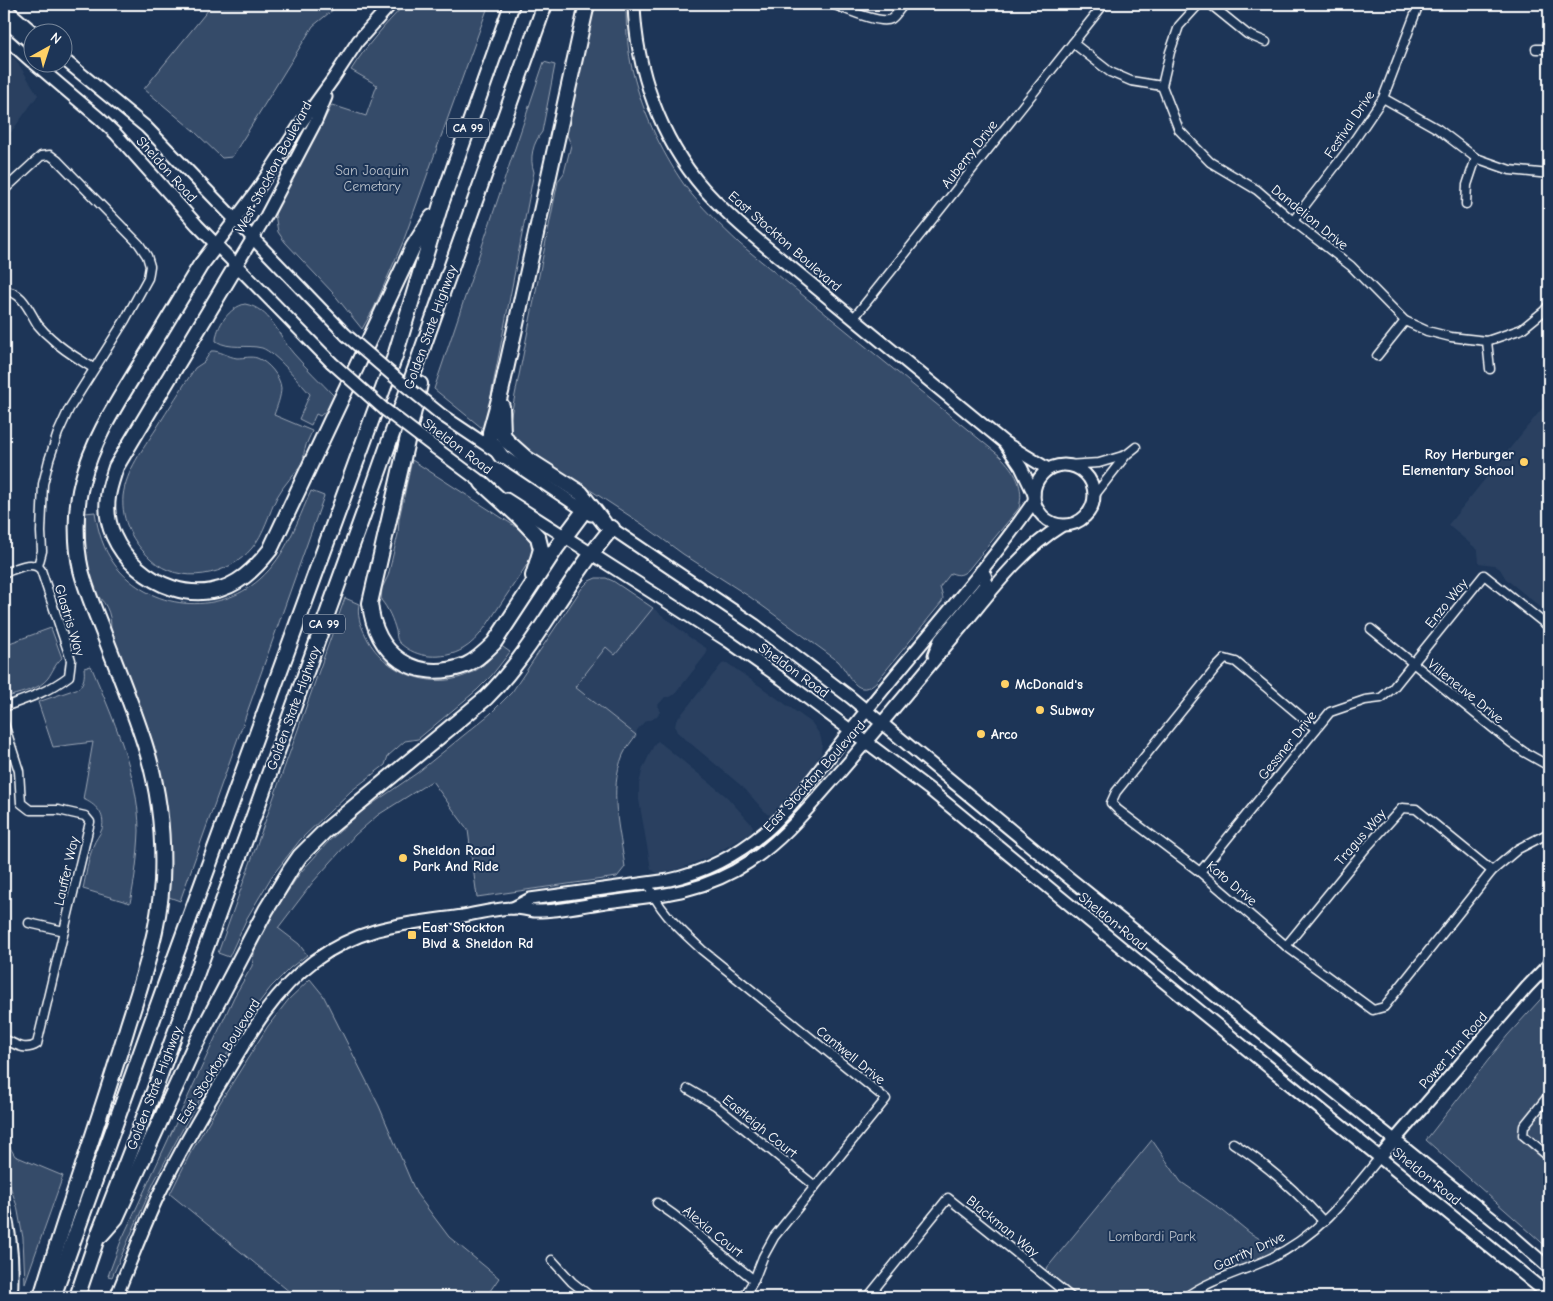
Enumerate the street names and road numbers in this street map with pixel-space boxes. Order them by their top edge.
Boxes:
street label: Festival Drive [1321,87,1378,161]
street label: West Stockton Boulevard [231,98,315,236]
street label: Auberry Drive [937,117,1001,192]
road number: CA 99 [447,119,489,138]
street label: Sheldon Road [133,133,201,206]
street label: Dandelion Drive [1268,181,1352,254]
street label: East Stockton Boulevard [725,188,845,295]
street label: Golden State Highway [400,262,461,392]
street label: Sheldon Road [420,415,496,478]
street label: Enzo Way [1421,575,1472,631]
street label: Glastris Way [51,582,89,659]
road number: CA 99 [303,614,345,634]
street label: Sheldon Road [755,639,832,702]
street label: Golden State Highway [263,643,324,773]
street label: Villeneuve Drive [1424,655,1507,727]
street label: Gessner Drive [1254,707,1320,783]
street label: East Stockton Boulevard [760,717,869,836]
street label: Tragus Way [1331,805,1390,869]
street label: Lauffer Way [50,834,83,907]
street label: Koto Drive [1203,857,1260,909]
street label: Sheldon Road [1075,889,1150,954]
street label: East Stockton Boulevard [173,995,264,1127]
street label: Power Inn Road [1416,1009,1491,1092]
street label: Cantwell Drive [813,1022,889,1088]
street label: Golden State Highway [123,1023,186,1152]
street label: Eastleigh Court [719,1091,801,1162]
street label: Sheldon Road [1389,1144,1464,1209]
street label: Blackman Way [963,1192,1043,1261]
street label: Alexia Court [679,1202,747,1261]
street label: Garrity Drive [1211,1228,1288,1275]

